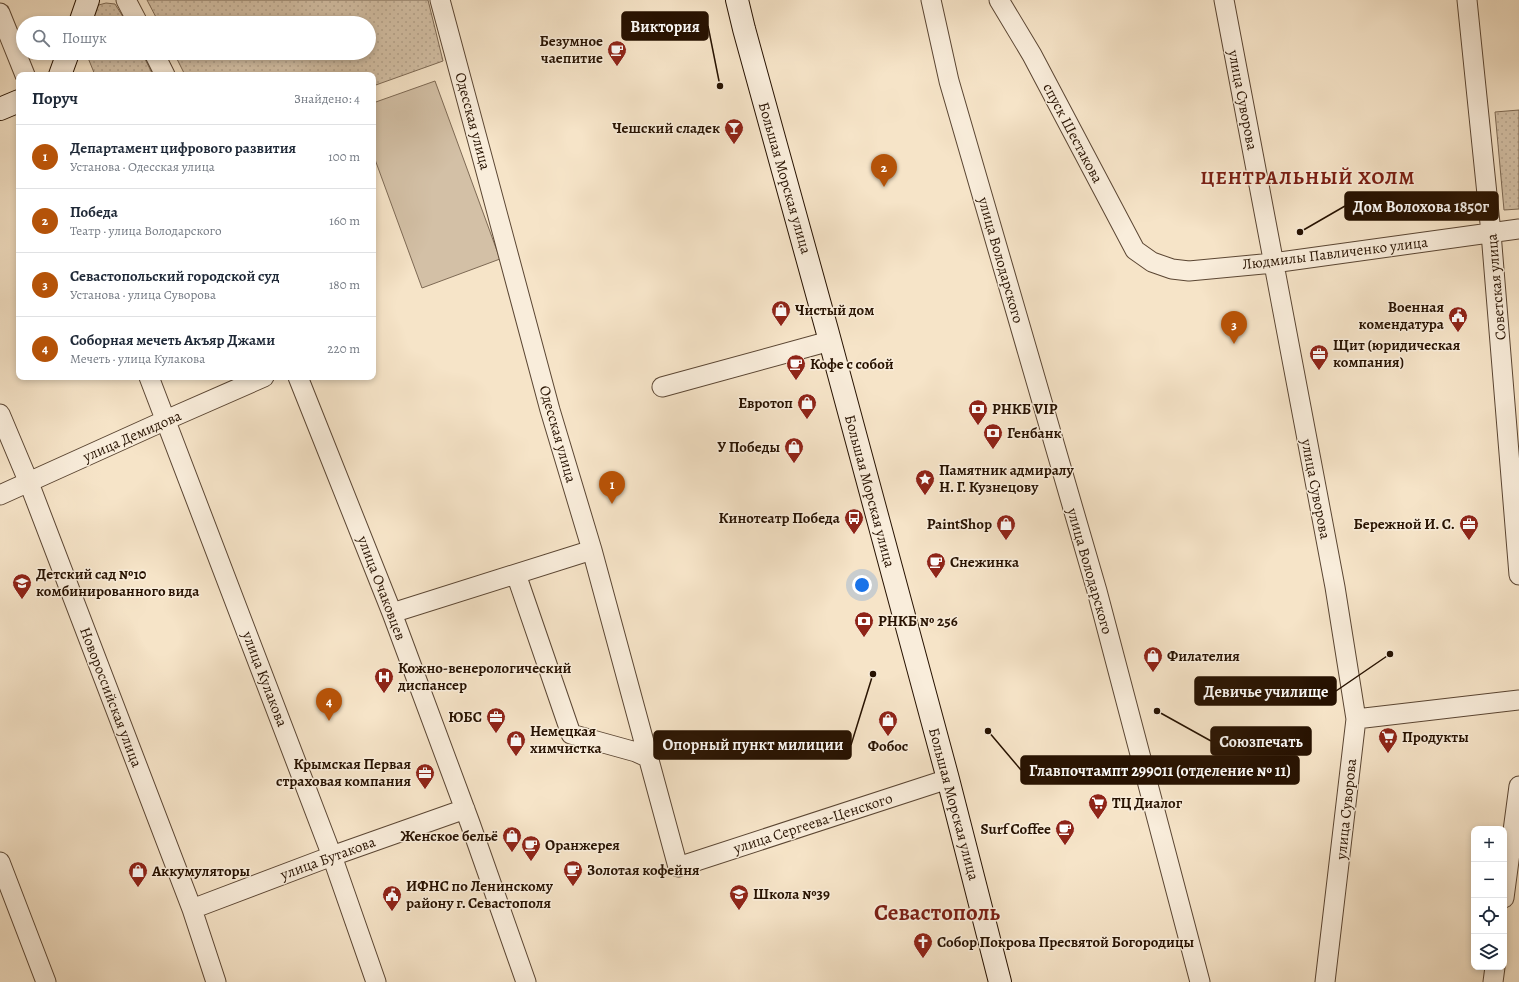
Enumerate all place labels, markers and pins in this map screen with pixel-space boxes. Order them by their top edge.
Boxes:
callout: Виктория [622,12,708,40]
place label: Безумное чаепитие [539,31,603,68]
cafe icon: Безумное чаепитие [606,39,628,67]
bar icon: Чешский сладек [723,117,745,145]
place label: Чешский сладек [612,118,720,138]
pin: 2 [871,154,897,187]
callout: Дом Волохова 1850г [1345,192,1498,220]
place label: Военная комендатура [1359,297,1445,334]
shop icon: Чистый дом [770,299,792,327]
place label: Чистый дом [795,300,874,320]
public building icon: Военная комендатура [1447,305,1469,333]
pin: 3 [1221,311,1247,344]
place label: Щит (юридическая компания) [1333,335,1461,372]
office icon: Щит (юридическая компания) [1308,343,1330,371]
cafe icon: Кофе с собой [785,353,807,381]
place label: Кофе с собой [810,354,894,374]
shop icon: Евротоп [796,392,818,420]
place label: Евротоп [738,393,793,413]
bank icon: РНКБ VIP [967,398,989,426]
place label: РНКБ VIP [992,399,1058,419]
bank icon: Генбанк [982,422,1004,450]
place label: Генбанк [1007,423,1062,443]
shop icon: У Победы [783,436,805,464]
place label: У Победы [717,437,780,457]
place label: Памятник адмиралу Н. Г. Кузнецову [939,460,1074,497]
place icon: Памятник адмиралу Н. Г. Кузнецову [914,468,936,496]
pin: 1 [599,471,625,504]
bus stop icon: Кинотеатр Победа [843,507,865,535]
place label: Кинотеатр Победа [719,508,841,528]
shop icon: PaintShop [995,513,1017,541]
office icon: Бережной И. С. [1458,513,1480,541]
place label: PaintShop [927,514,992,534]
place label: Бережной И. С. [1353,514,1455,534]
cafe icon: Снежинка [925,551,947,579]
place label: Снежинка [950,552,1020,572]
place label: Детский сад №10 комбинированного вида [36,564,200,601]
school or university icon: Детский сад №10 комбинированного вида [11,572,33,600]
bank icon: РНКБ № 256 [853,610,875,638]
place label: РНКБ № 256 [878,611,958,631]
shop icon: Филателия [1142,645,1164,673]
place label: Филателия [1167,646,1240,666]
place label: Кожно-венерологический диспансер [397,658,572,695]
hospital icon: Кожно-венерологический диспансер [373,666,395,694]
callout: Девичье училище [1195,677,1336,705]
pin: 4 [316,688,342,721]
office icon: ЮБС [485,706,507,734]
place label: ЮБС [448,707,482,727]
shop icon: Фобос [877,709,899,737]
place label: Немецкая химчистка [530,721,603,758]
supermarket icon: Продукты [1377,726,1399,754]
callout: Союзпечать [1211,727,1311,755]
place label: Продукты [1402,727,1469,747]
shop icon: Немецкая химчистка [505,729,527,757]
callout: Опорный пункт милиции [654,731,851,759]
place label: Фобос [868,736,908,756]
place label: Крымская Первая страховая компания [276,754,411,791]
callout: Главпочтампт 299011 (отделение № 11) [1021,756,1299,784]
office icon: Крымская Первая страховая компания [414,762,436,790]
supermarket icon: ТЦ Диалог [1087,792,1109,820]
place label: ТЦ Диалог [1112,793,1183,813]
cafe icon: Surf Coffee [1054,818,1076,846]
place label: Surf Coffee [980,819,1051,839]
shop icon: Женское бельё [501,825,523,853]
place label: Женское бельё [401,826,498,846]
cafe icon: Оранжерея [520,834,542,862]
place label: Оранжерея [545,835,620,855]
cafe icon: Золотая кофейня [562,859,584,887]
shop icon: Аккумуляторы [127,860,149,888]
place label: Золотая кофейня [587,860,700,880]
place label: Аккумуляторы [151,861,250,881]
place label: ИФНС по Ленинскому району г. Севастополя [406,876,554,913]
school or university icon: Школа №39 [728,883,750,911]
public building icon: ИФНС по Ленинскому району г. Севастополя [381,884,403,912]
place label: Школа №39 [753,884,830,904]
church icon: Собор Покрова Пресвятой Богородицы [912,931,934,959]
place label: Собор Покрова Пресвятой Богородицы [937,932,1194,952]

